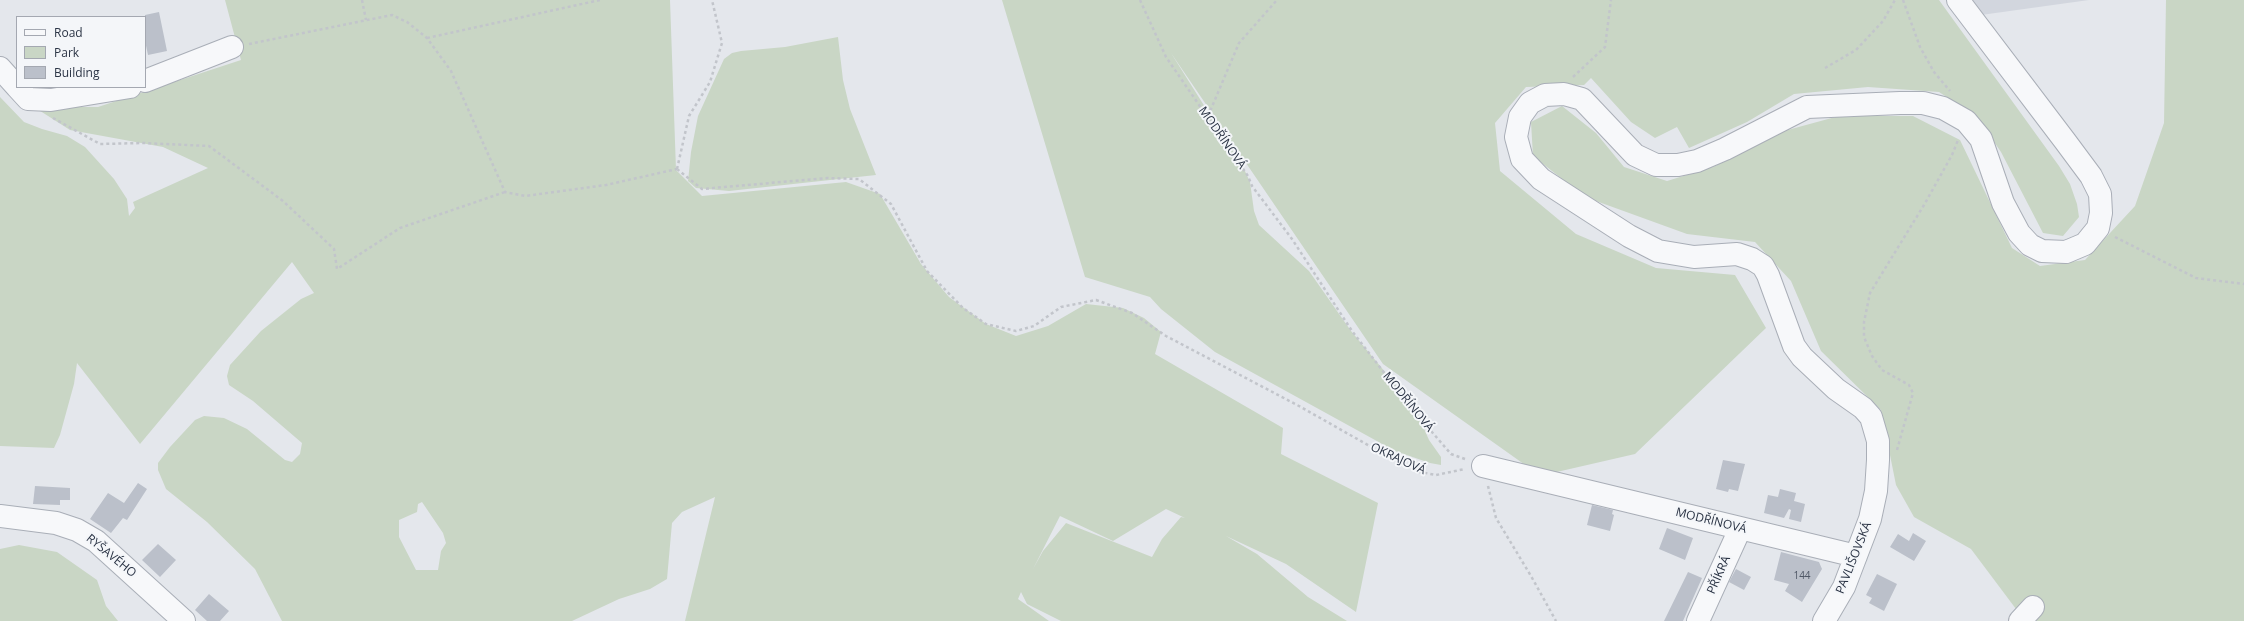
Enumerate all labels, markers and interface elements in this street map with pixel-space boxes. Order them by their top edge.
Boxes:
legend [16,16,146,88]
text: Road [54,24,83,41]
text: Park [54,44,79,61]
text: Building [54,64,99,81]
street label: MODŘÍNOVÁ [1195,104,1249,172]
street label: MODŘÍNOVÁ [1380,369,1436,435]
street label: OKRAJOVÁ [1368,440,1428,478]
street label: MODŘÍNOVÁ [1674,505,1748,537]
street label: PAVLIŠOVSKÁ [1833,520,1875,596]
street label: RYŠAVÉHO [83,531,139,581]
street label: PŘÍKRÁ [1704,554,1734,596]
house number: 144 [1793,570,1811,582]

